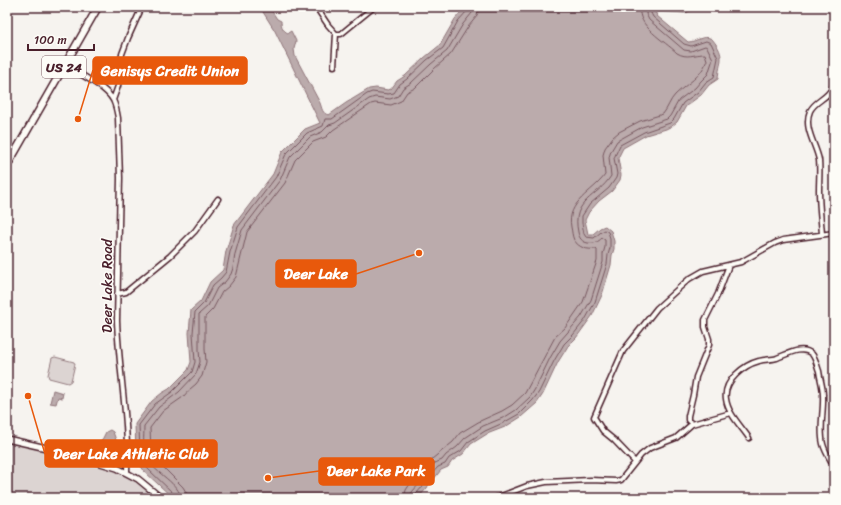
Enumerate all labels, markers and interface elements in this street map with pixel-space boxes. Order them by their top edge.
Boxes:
scale bar [28,26,94,52]
text: 100 m [34,29,67,51]
road number: US 24 [42,56,86,78]
callout: Genisys Credit Union [93,57,247,84]
text: Genisys Credit Union [100,58,240,84]
street label: Deer Lake Road [95,237,120,333]
callout: Deer Lake [276,260,356,287]
text: Deer Lake [284,261,349,287]
callout: Deer Lake Athletic Club [45,440,217,467]
text: Deer Lake Athletic Club [53,441,209,467]
callout: Deer Lake Park [319,458,434,485]
text: Deer Lake Park [327,458,426,484]

